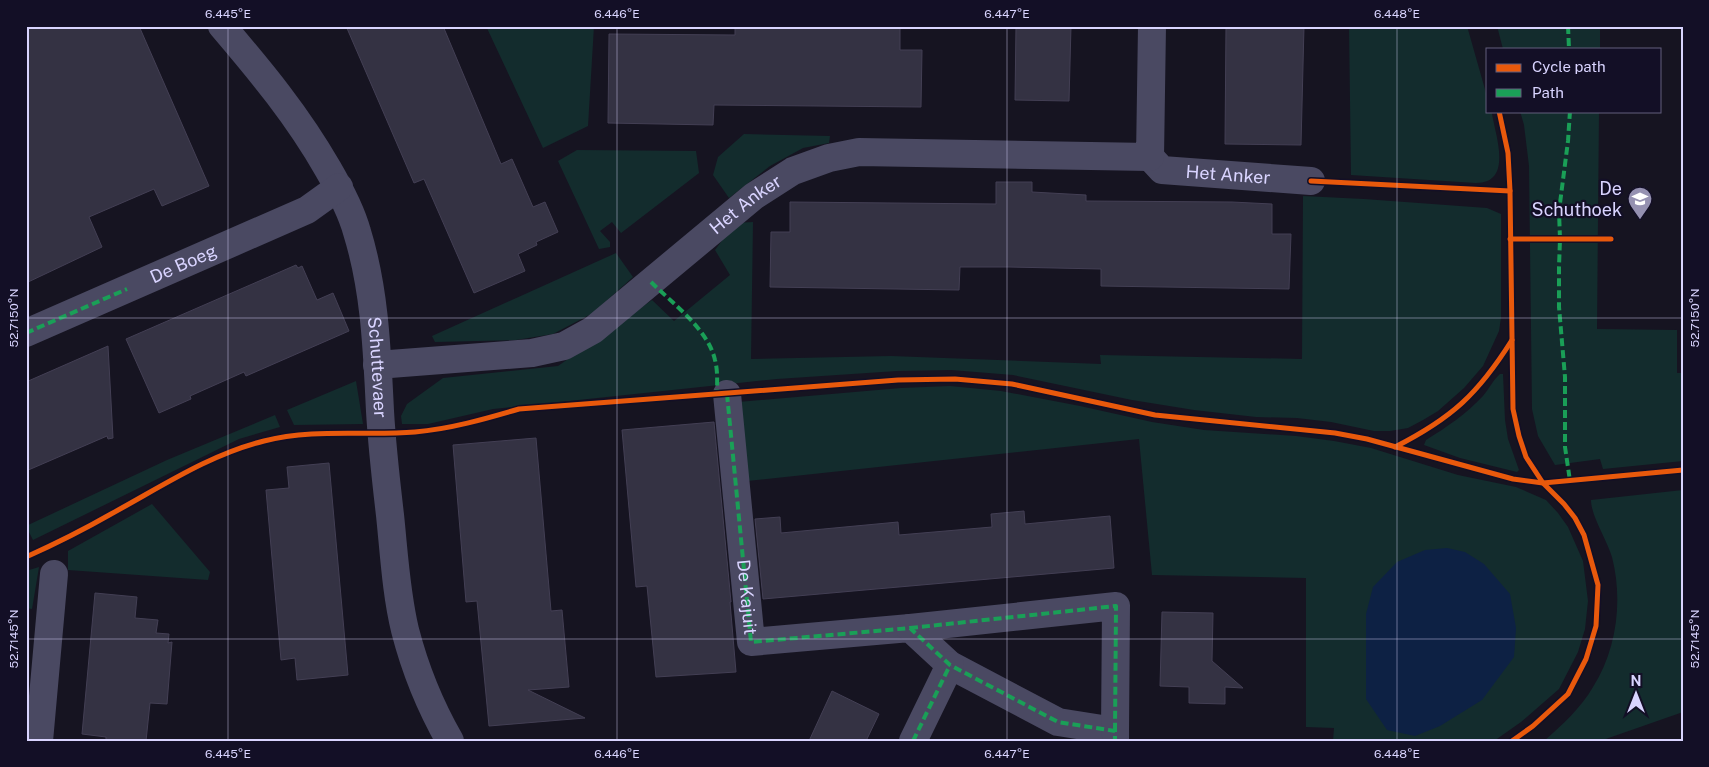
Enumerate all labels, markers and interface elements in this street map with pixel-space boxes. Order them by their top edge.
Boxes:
text: 6.445°E [205,7,251,21]
text: 6.446°E [594,7,640,21]
text: 6.447°E [984,7,1030,21]
text: 6.448°E [1374,7,1420,21]
legend [1486,48,1662,112]
text: Cycle path [1532,58,1606,75]
text: Path [1532,84,1564,101]
street label: Het Anker [1185,161,1271,188]
street label: Het Anker [705,170,785,238]
place label: De Schuthoek [1532,178,1622,220]
school or university icon: De Schuthoek [1627,186,1653,220]
street label: De Boeg [147,240,220,287]
text: 52.7150°N [7,289,21,347]
text: 52.7150°N [1688,289,1702,347]
street label: Schuttevaer [364,316,391,419]
street label: De Kajuit [733,558,761,636]
text: 52.7145°N [7,610,21,668]
text: 52.7145°N [1688,610,1702,668]
north arrow [1612,670,1662,720]
text: N [1631,673,1641,689]
text: 6.445°E [205,747,251,761]
text: 6.446°E [594,747,640,761]
text: 6.447°E [984,747,1030,761]
text: 6.448°E [1374,747,1420,761]

